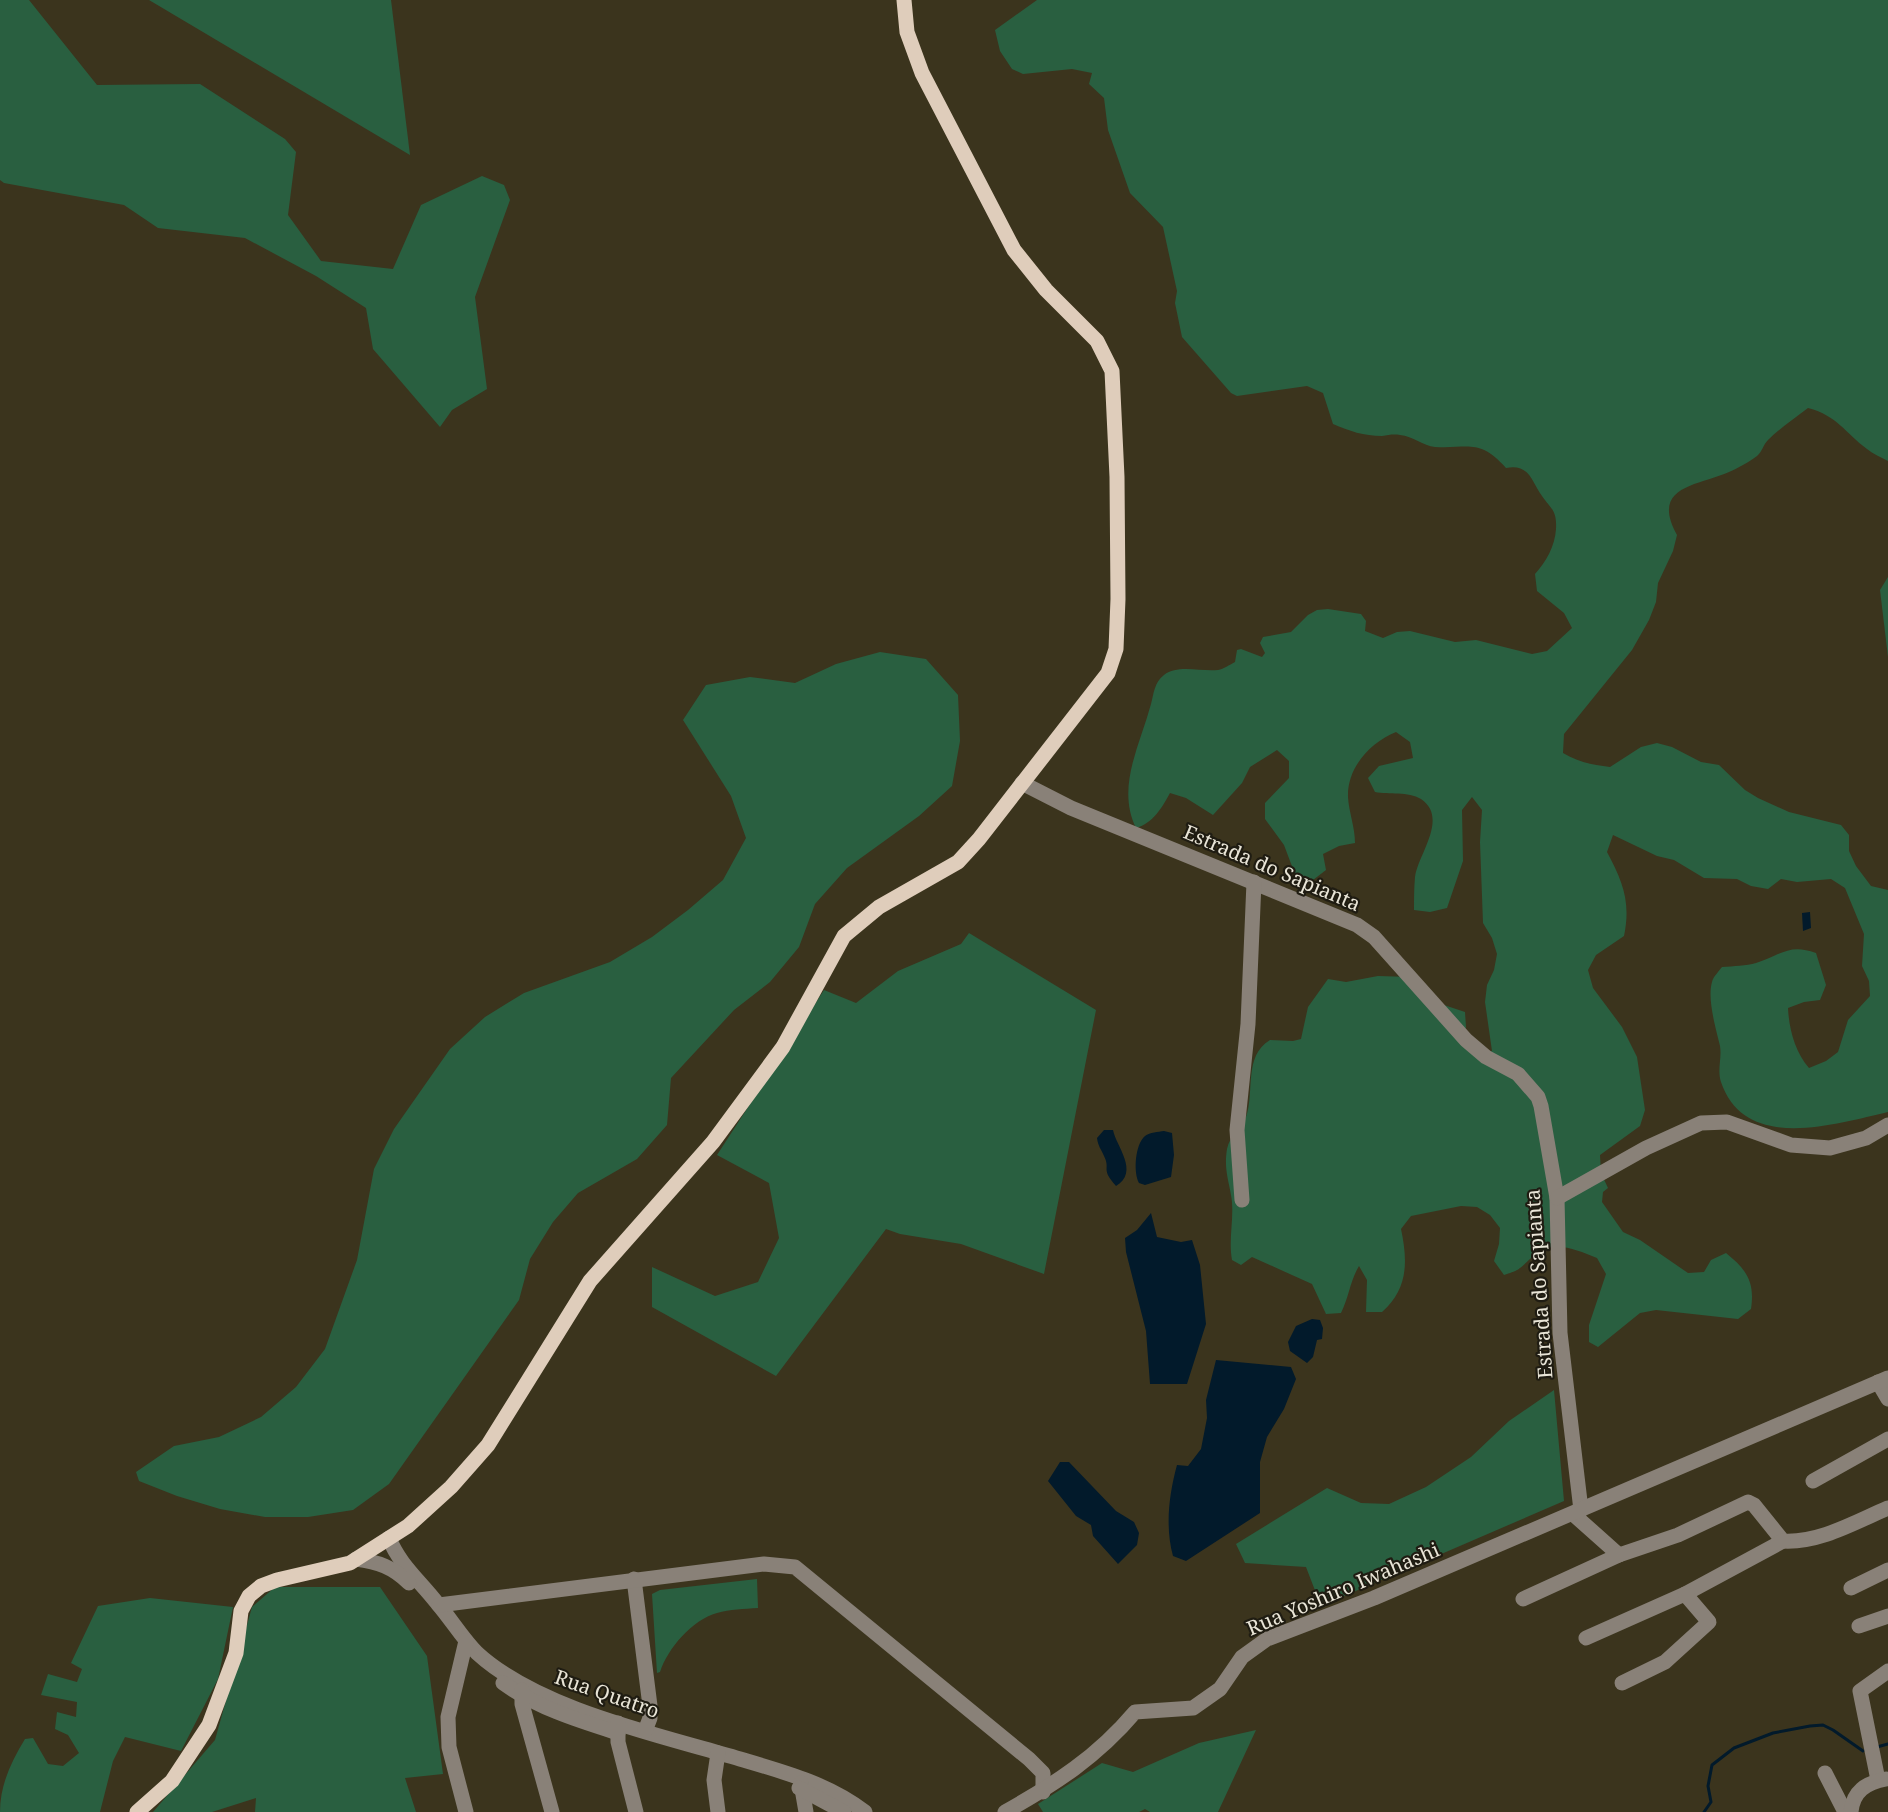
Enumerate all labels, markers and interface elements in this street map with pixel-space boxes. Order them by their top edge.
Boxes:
street label: Estrada do Sapianta [1180,818,1365,917]
street label: Estrada do Sapianta [1518,1188,1559,1380]
street label: Rua Yoshiro Iwahashi [1242,1535,1444,1641]
street label: Rua Quatro [551,1663,663,1724]

